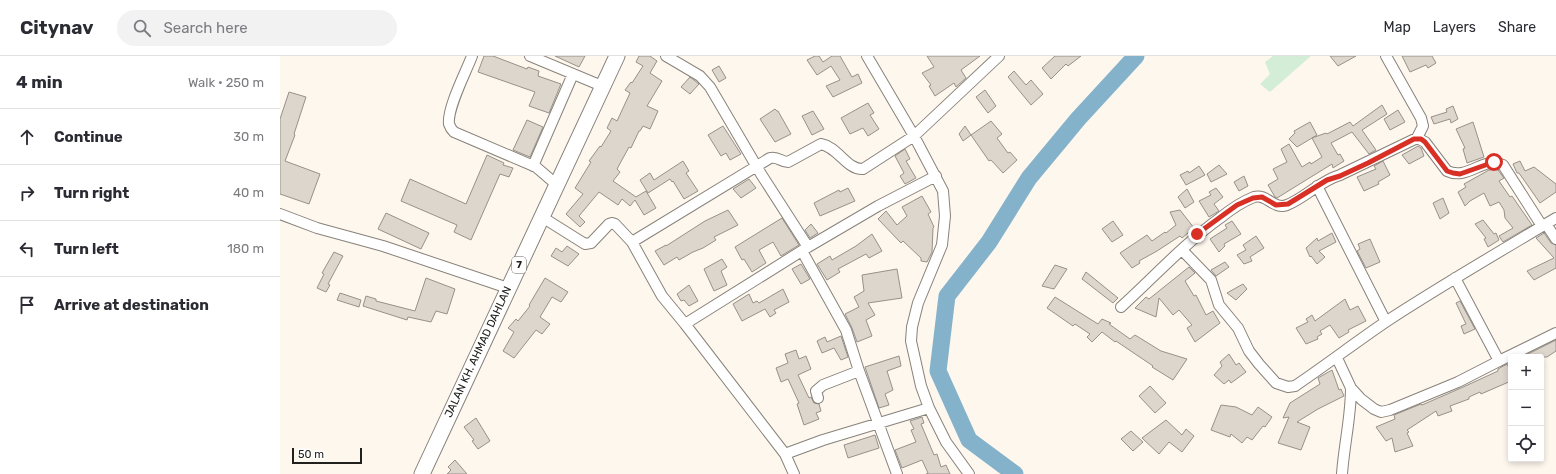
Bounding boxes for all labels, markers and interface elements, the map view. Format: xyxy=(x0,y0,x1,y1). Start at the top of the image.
search box xyxy=(117,10,397,46)
text: Citynav xyxy=(20,16,93,39)
icon: search xyxy=(131,17,153,39)
text: Search here xyxy=(163,19,248,37)
text: Map xyxy=(1384,19,1411,36)
text: Layers xyxy=(1433,19,1476,36)
text: Share xyxy=(1498,19,1536,36)
text: 4 min xyxy=(16,72,63,92)
text: Walk · 250 m xyxy=(188,75,264,90)
icon: ahead xyxy=(16,126,38,148)
text: Continue xyxy=(54,128,123,146)
text: 30 m xyxy=(233,129,264,144)
route start xyxy=(1485,153,1503,171)
icon: right xyxy=(16,182,38,204)
text: Turn right xyxy=(54,184,129,202)
text: 40 m xyxy=(233,185,264,200)
route end xyxy=(1188,225,1206,243)
icon: left xyxy=(16,238,38,260)
text: Turn left xyxy=(54,240,119,258)
text: 180 m xyxy=(227,241,264,256)
road number: 7 xyxy=(512,257,526,273)
street label: JALAN KH. AHMAD DAHLAN xyxy=(442,284,514,420)
icon: arrive xyxy=(16,294,38,316)
text: Arrive at destination xyxy=(54,296,209,314)
map controls xyxy=(1508,354,1544,462)
button: + xyxy=(1508,354,1544,390)
button: − xyxy=(1508,390,1544,426)
button: locate xyxy=(1508,426,1544,462)
scale bar xyxy=(292,446,362,465)
text: 50 m xyxy=(298,448,324,461)

